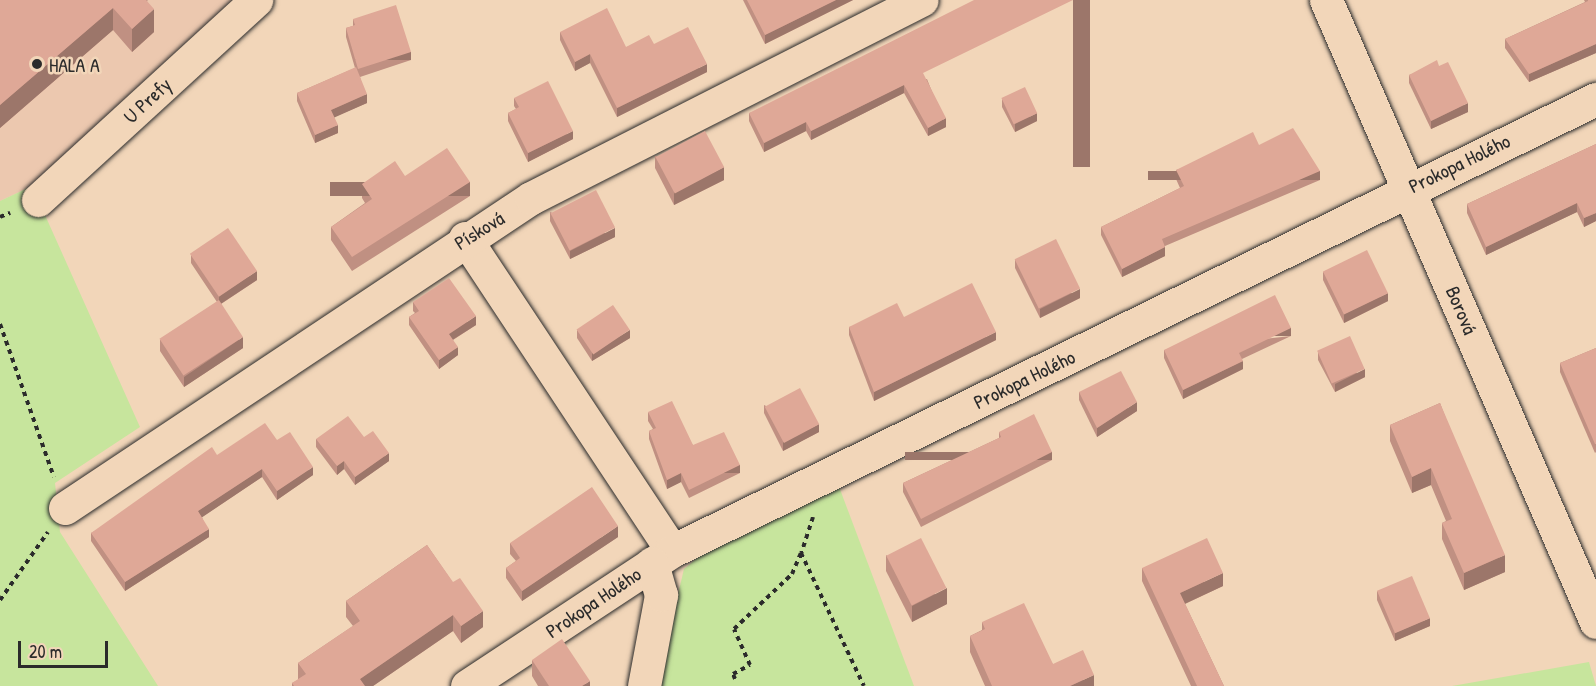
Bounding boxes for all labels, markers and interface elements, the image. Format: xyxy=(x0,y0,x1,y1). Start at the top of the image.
place label: HALA A xyxy=(49,52,100,76)
marker: HALA A xyxy=(30,57,44,71)
street label: U Prefy xyxy=(118,72,176,128)
street label: Prokopa Holého xyxy=(1404,128,1514,198)
street label: Písková xyxy=(450,206,508,254)
street label: Borová xyxy=(1441,282,1483,338)
street label: Prokopa Holého xyxy=(969,344,1079,414)
street label: Prokopa Holého xyxy=(541,561,645,643)
scale bar xyxy=(21,629,111,667)
text: 20 m xyxy=(29,639,62,664)

